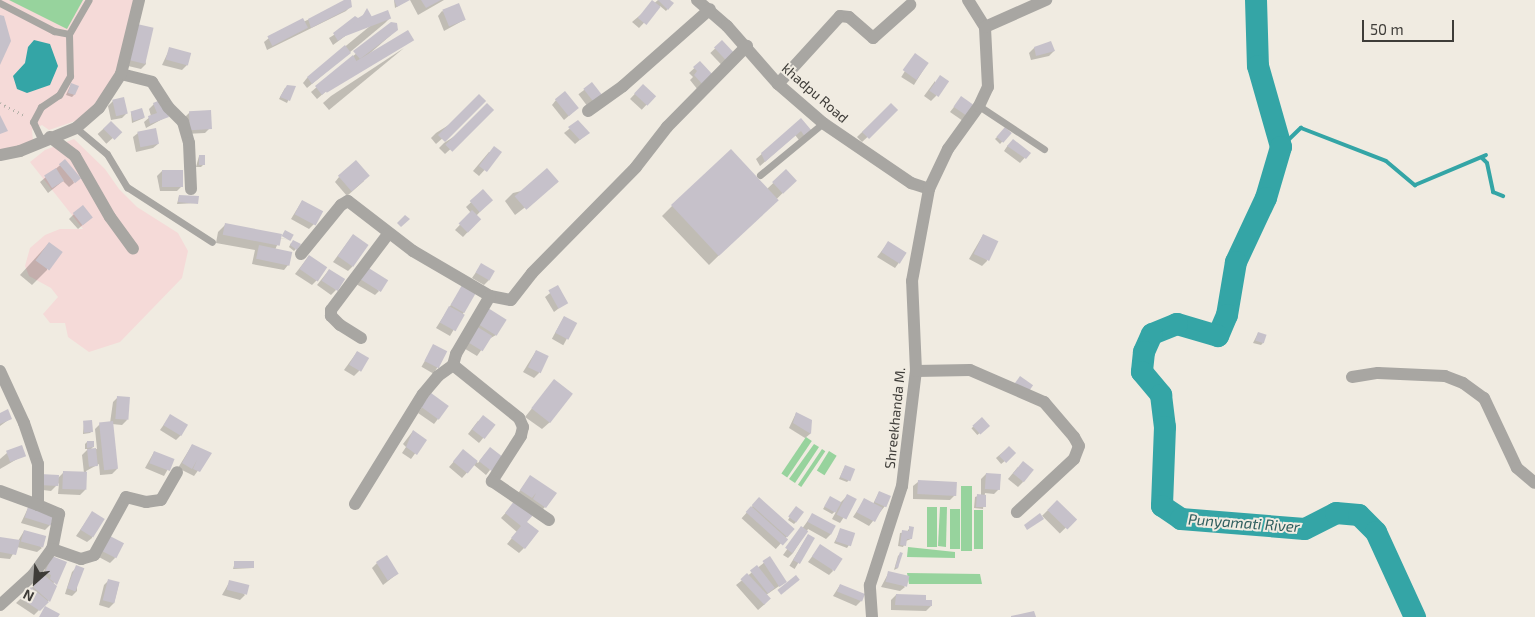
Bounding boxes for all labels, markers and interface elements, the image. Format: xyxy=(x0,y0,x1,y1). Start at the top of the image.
scale bar xyxy=(1365,10,1458,42)
text: 50 m xyxy=(1370,20,1404,38)
street label: khadpu Road xyxy=(778,60,852,126)
street label: Shreekhanda M. xyxy=(881,366,909,470)
water label: Punyamati River xyxy=(1188,510,1300,536)
north arrow xyxy=(10,557,60,607)
text: N xyxy=(20,586,36,606)

